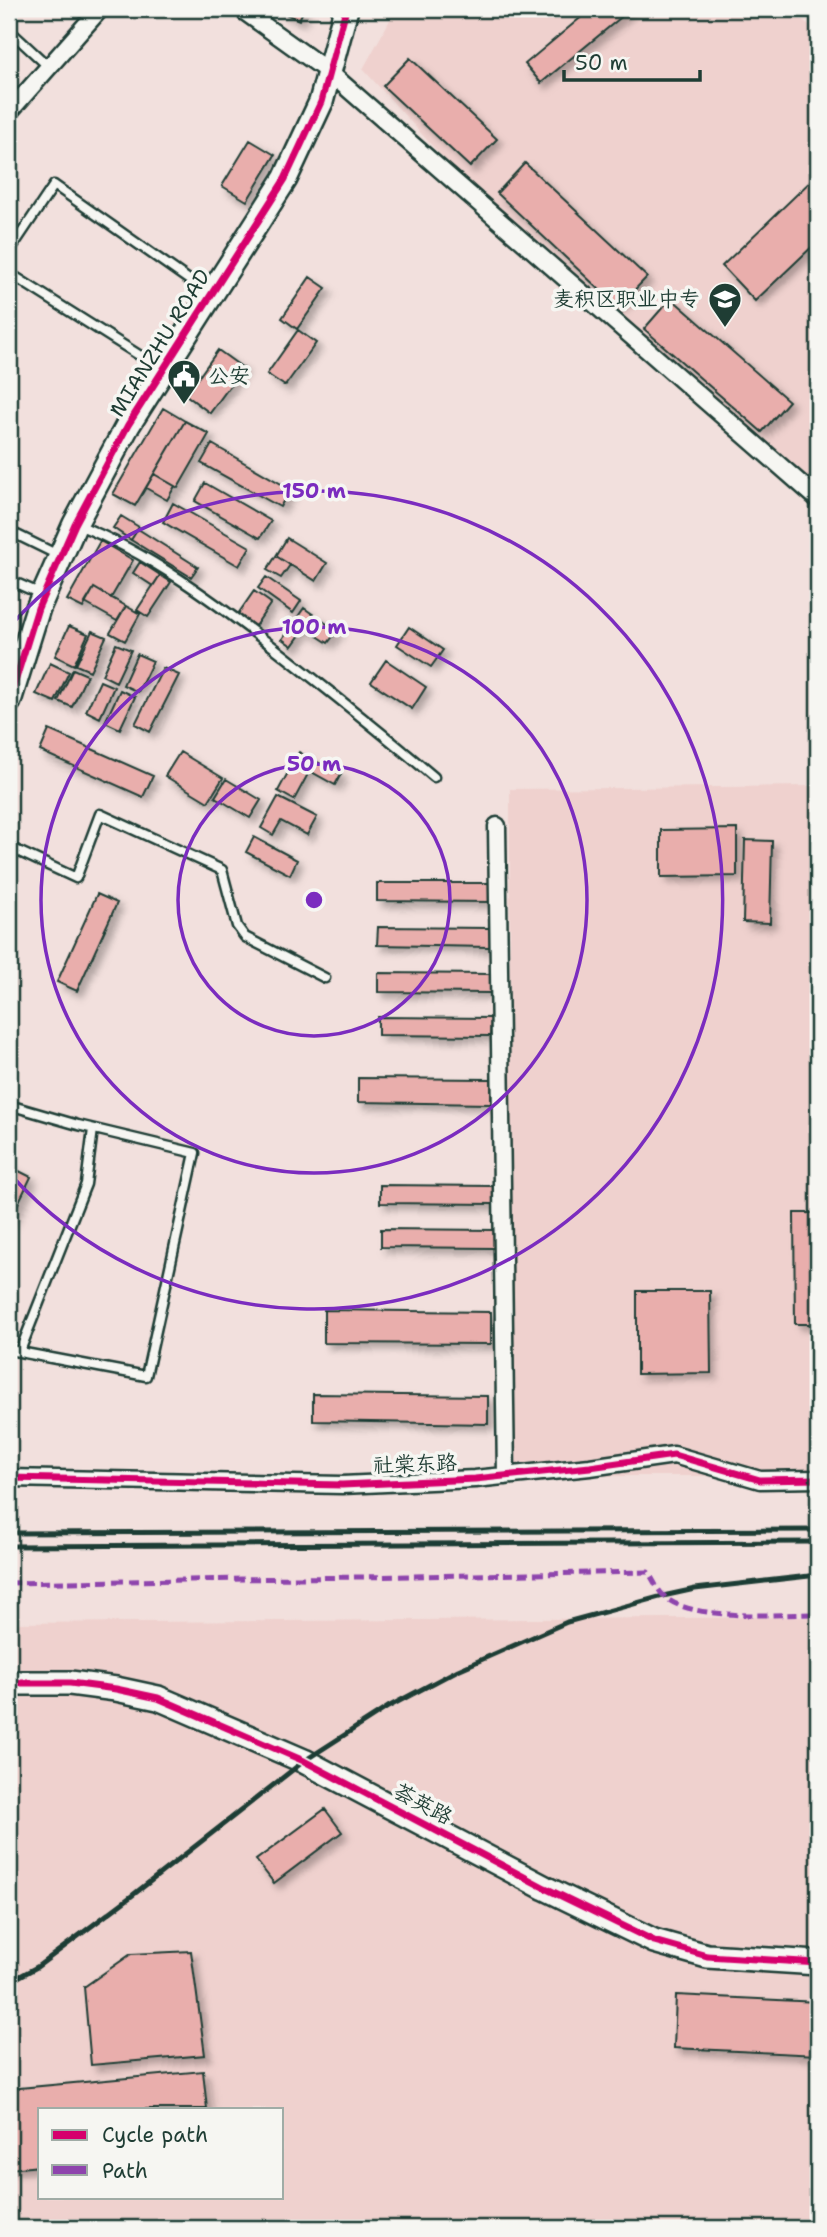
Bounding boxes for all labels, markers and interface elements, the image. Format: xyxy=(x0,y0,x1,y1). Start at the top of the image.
scale bar xyxy=(564,38,701,82)
text: 50 m xyxy=(575,49,628,77)
street label: MIANZHU ROAD xyxy=(103,264,217,422)
school or university icon: 麦积区职业中专 xyxy=(706,280,744,329)
place label: 麦积区职业中专 xyxy=(553,285,700,313)
public building icon: 公安 xyxy=(165,357,203,406)
place label: 公安 xyxy=(208,362,250,390)
text: 150 m xyxy=(282,477,346,505)
text: 100 m xyxy=(282,613,346,641)
text: 50 m xyxy=(287,750,341,778)
centre of rings xyxy=(302,888,326,912)
street label: 社棠东路 xyxy=(373,1449,457,1479)
street label: 荟英路 xyxy=(389,1777,457,1831)
legend xyxy=(38,2108,284,2198)
text: Cycle path xyxy=(102,2121,208,2149)
text: Path xyxy=(102,2157,148,2185)

